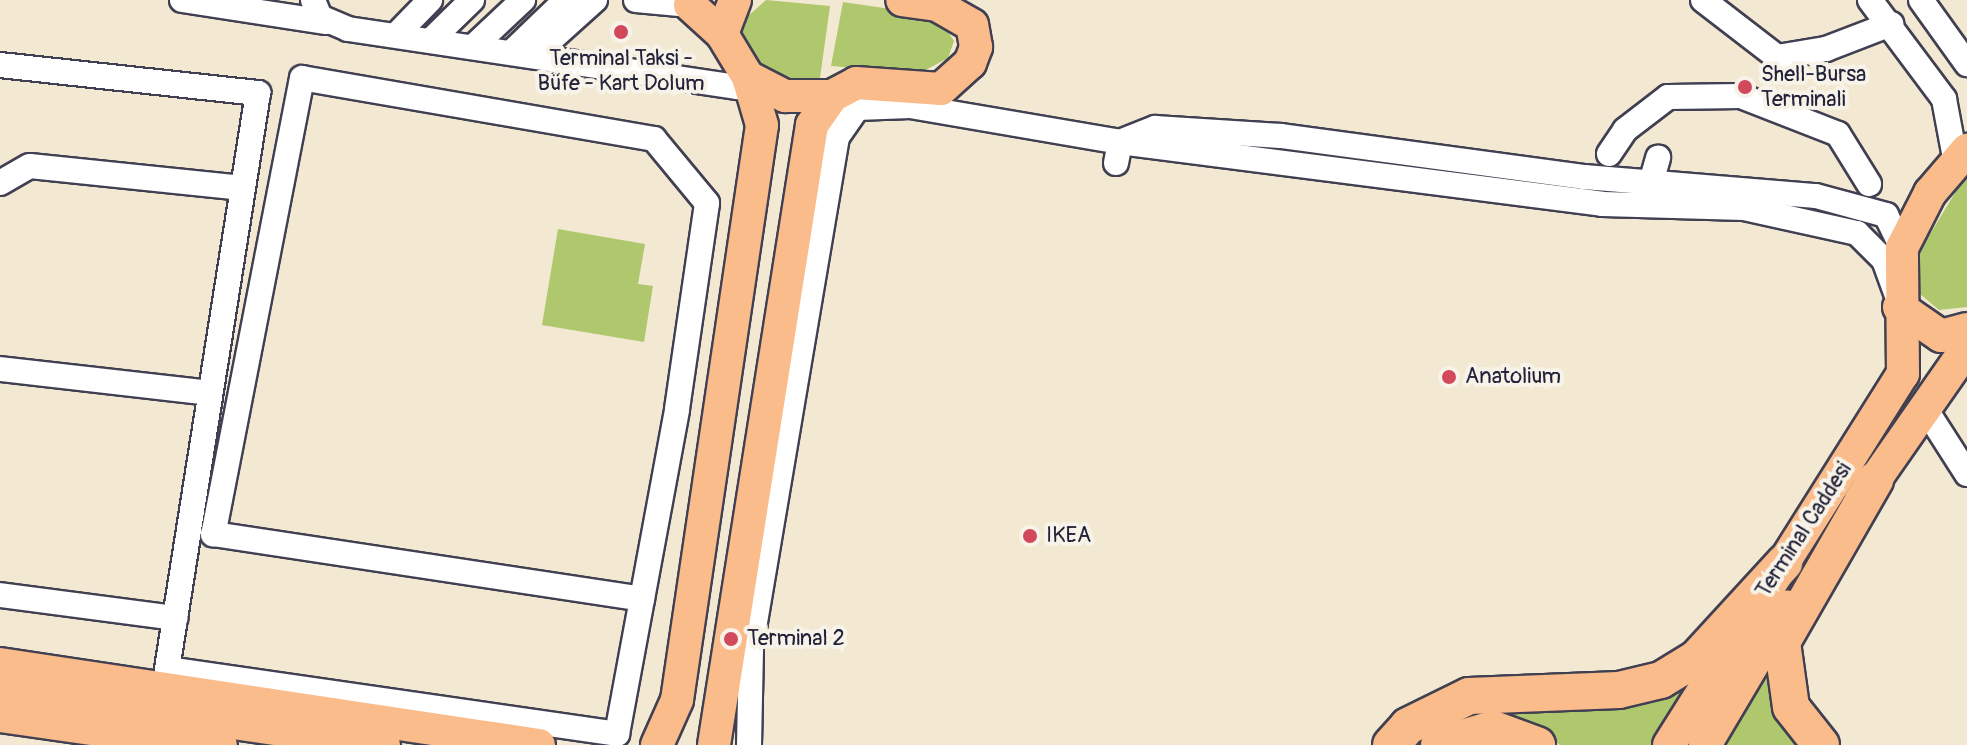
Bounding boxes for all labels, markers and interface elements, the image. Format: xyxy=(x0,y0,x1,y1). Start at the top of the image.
marker: Terminal Taksi - Büfe - Kart Dolum xyxy=(612,23,630,41)
place label: Terminal Taksi - Büfe - Kart Dolum xyxy=(537,45,705,96)
place label: Shell-Bursa Terminali xyxy=(1761,61,1866,112)
marker: Shell-Bursa Terminali xyxy=(1736,78,1754,96)
place label: Anatolium xyxy=(1465,364,1561,390)
marker: Anatolium xyxy=(1440,368,1458,386)
street label: Terminal Caddesi xyxy=(1751,458,1857,602)
place label: IKEA xyxy=(1046,523,1091,549)
marker: IKEA xyxy=(1021,527,1039,545)
place label: Terminal 2 xyxy=(747,626,845,652)
marker: Terminal 2 xyxy=(722,630,740,648)

